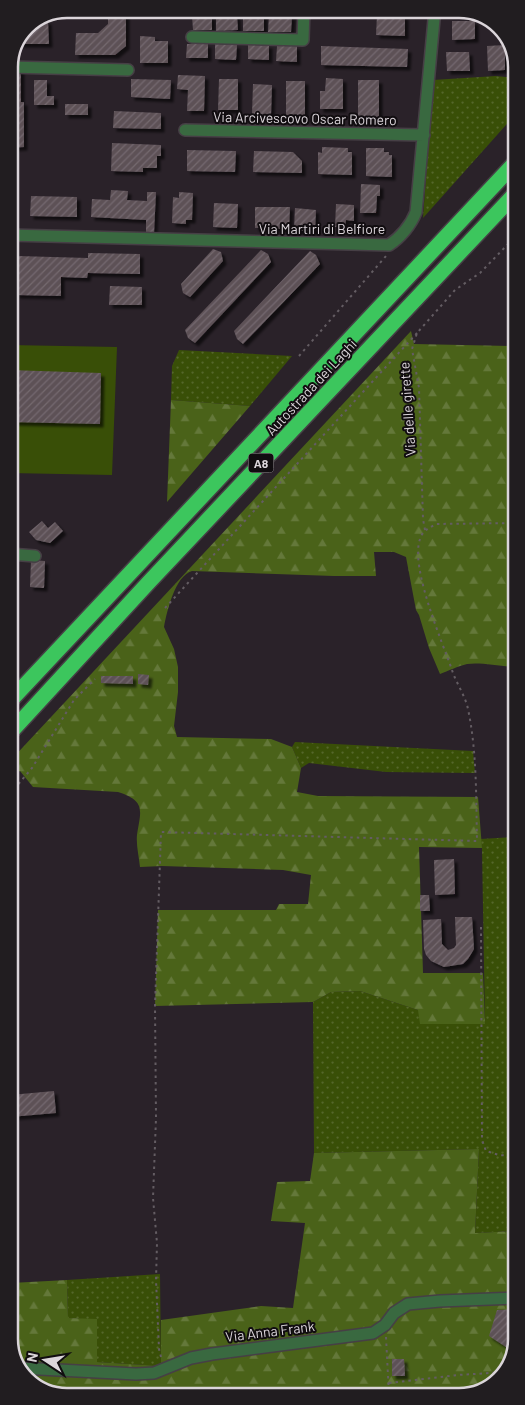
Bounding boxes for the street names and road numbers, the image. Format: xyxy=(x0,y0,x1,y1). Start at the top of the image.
street label: Via Arcivescovo Oscar Romero xyxy=(213,108,397,128)
street label: Via Martiri di Belfiore xyxy=(259,220,385,237)
street label: Autostrada dei Laghi xyxy=(262,335,360,439)
street label: Via delle girette xyxy=(395,361,419,457)
road number: A8 xyxy=(248,453,274,472)
street label: Via Anna Frank xyxy=(224,1317,316,1345)

